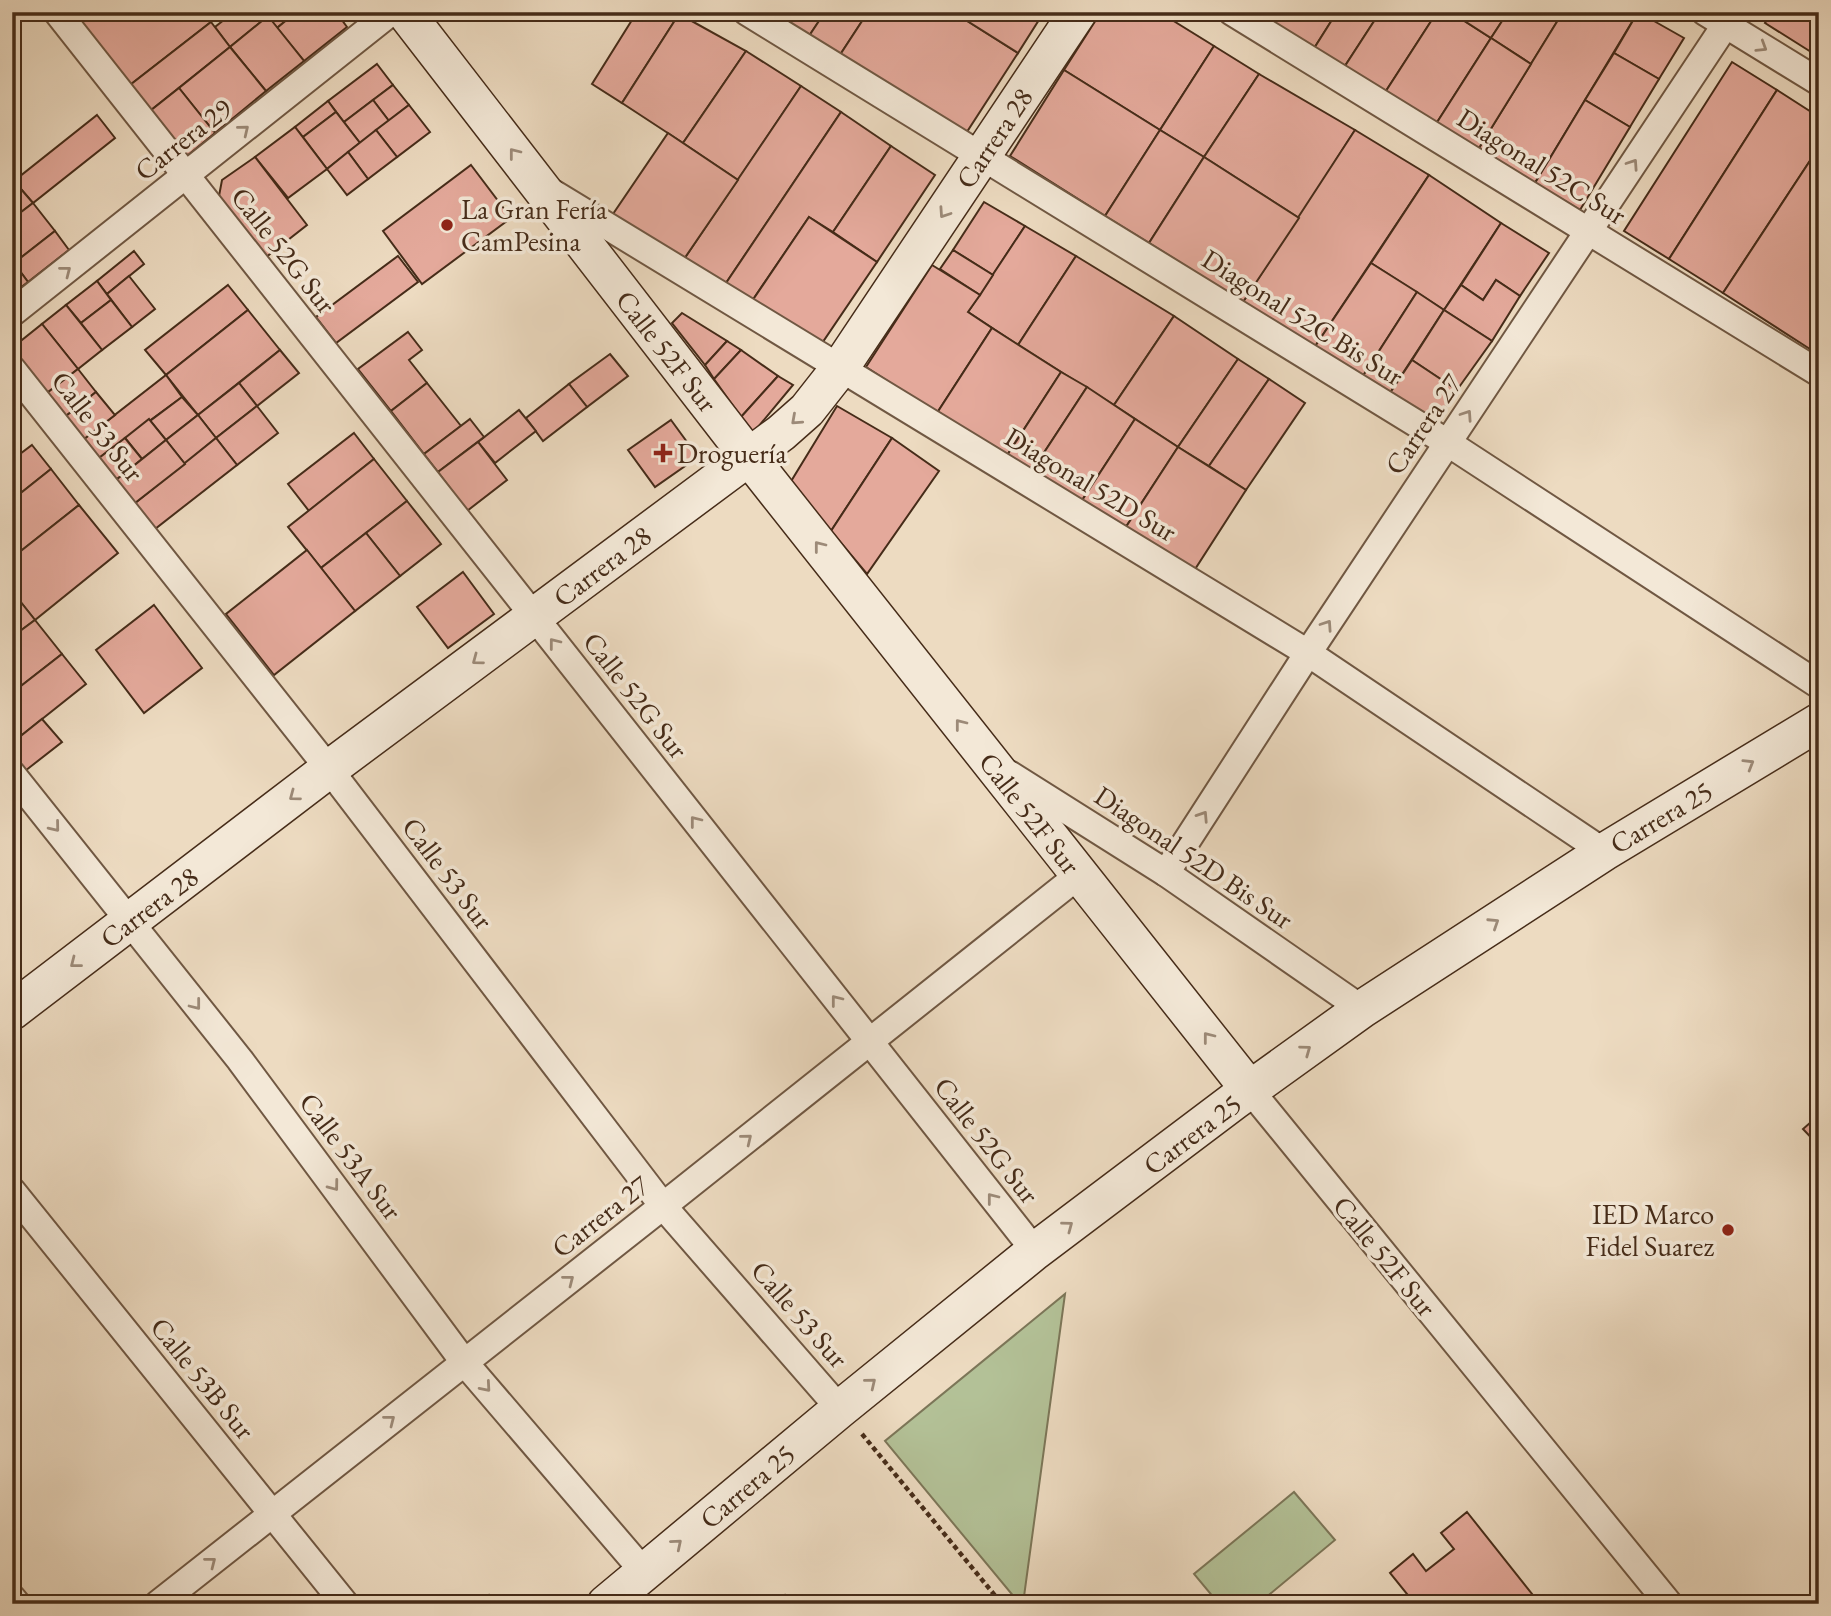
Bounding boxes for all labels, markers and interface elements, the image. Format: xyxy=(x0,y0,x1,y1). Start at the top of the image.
one-way arrow xyxy=(1755,39,1768,52)
street label: Carrera 28 xyxy=(947,81,1041,195)
street label: Carrera 29 xyxy=(127,90,239,188)
street label: Diagonal 52C Sur xyxy=(1451,100,1634,233)
one-way arrow xyxy=(236,126,249,138)
one-way arrow xyxy=(510,148,523,161)
one-way arrow xyxy=(1625,159,1638,172)
street label: Calle 52G Sur xyxy=(223,179,345,321)
place label: La Gran Fería CamPesina xyxy=(461,191,608,259)
one-way arrow xyxy=(939,206,952,219)
marker: La Gran Fería CamPesina xyxy=(439,217,455,233)
street label: Diagonal 52C Bis Sur xyxy=(1196,241,1411,394)
one-way arrow xyxy=(58,267,71,280)
street label: Calle 52F Sur xyxy=(608,283,726,420)
street label: Calle 53 Sur xyxy=(44,363,153,489)
street label: Carrera 27 xyxy=(1376,366,1470,481)
one-way arrow xyxy=(1458,410,1471,423)
one-way arrow xyxy=(791,412,804,424)
street label: Diagonal 52D Sur xyxy=(999,419,1184,550)
place label: Droguería xyxy=(677,435,787,471)
marker: Droguería xyxy=(655,445,671,461)
street label: Carrera 28 xyxy=(546,517,658,615)
one-way arrow xyxy=(814,541,827,553)
one-way arrow xyxy=(1319,620,1331,633)
street label: Calle 52G Sur xyxy=(575,624,697,766)
one-way arrow xyxy=(550,638,563,650)
one-way arrow xyxy=(472,651,485,664)
one-way arrow xyxy=(955,720,968,732)
street label: Calle 52F Sur xyxy=(971,745,1089,882)
one-way arrow xyxy=(1742,759,1755,772)
street label: Carrera 25 xyxy=(1603,772,1719,862)
street label: Diagonal 52D Bis Sur xyxy=(1088,777,1301,937)
one-way arrow xyxy=(290,787,302,800)
street label: Calle 53 Sur xyxy=(394,810,502,937)
one-way arrow xyxy=(1195,810,1208,823)
one-way arrow xyxy=(691,817,704,829)
one-way arrow xyxy=(47,818,59,831)
street label: Carrera 28 xyxy=(93,858,205,956)
one-way arrow xyxy=(1486,919,1499,932)
one-way arrow xyxy=(70,955,82,968)
one-way arrow xyxy=(832,995,845,1007)
one-way arrow xyxy=(188,997,201,1010)
one-way arrow xyxy=(1203,1032,1216,1044)
one-way arrow xyxy=(1298,1046,1310,1058)
street label: Calle 52G Sur xyxy=(926,1069,1048,1211)
street label: Calle 53A Sur xyxy=(291,1085,411,1227)
street label: Carrera 25 xyxy=(1136,1085,1248,1183)
one-way arrow xyxy=(739,1135,752,1147)
street label: Carrera 27 xyxy=(544,1166,656,1265)
one-way arrow xyxy=(325,1179,338,1191)
street label: Calle 52F Sur xyxy=(1325,1188,1445,1324)
one-way arrow xyxy=(988,1193,1001,1205)
place label: IED Marco Fidel Suarez xyxy=(1586,1196,1714,1264)
one-way arrow xyxy=(1060,1222,1073,1234)
marker: IED Marco Fidel Suarez xyxy=(1720,1222,1736,1238)
street label: Calle 53 Sur xyxy=(744,1253,857,1376)
one-way arrow xyxy=(560,1276,573,1288)
street label: Calle 53B Sur xyxy=(143,1310,264,1447)
one-way arrow xyxy=(478,1379,490,1392)
one-way arrow xyxy=(864,1379,876,1392)
one-way arrow xyxy=(382,1416,394,1429)
street label: Carrera 25 xyxy=(692,1436,802,1536)
one-way arrow xyxy=(669,1540,682,1552)
one-way arrow xyxy=(204,1557,216,1570)

